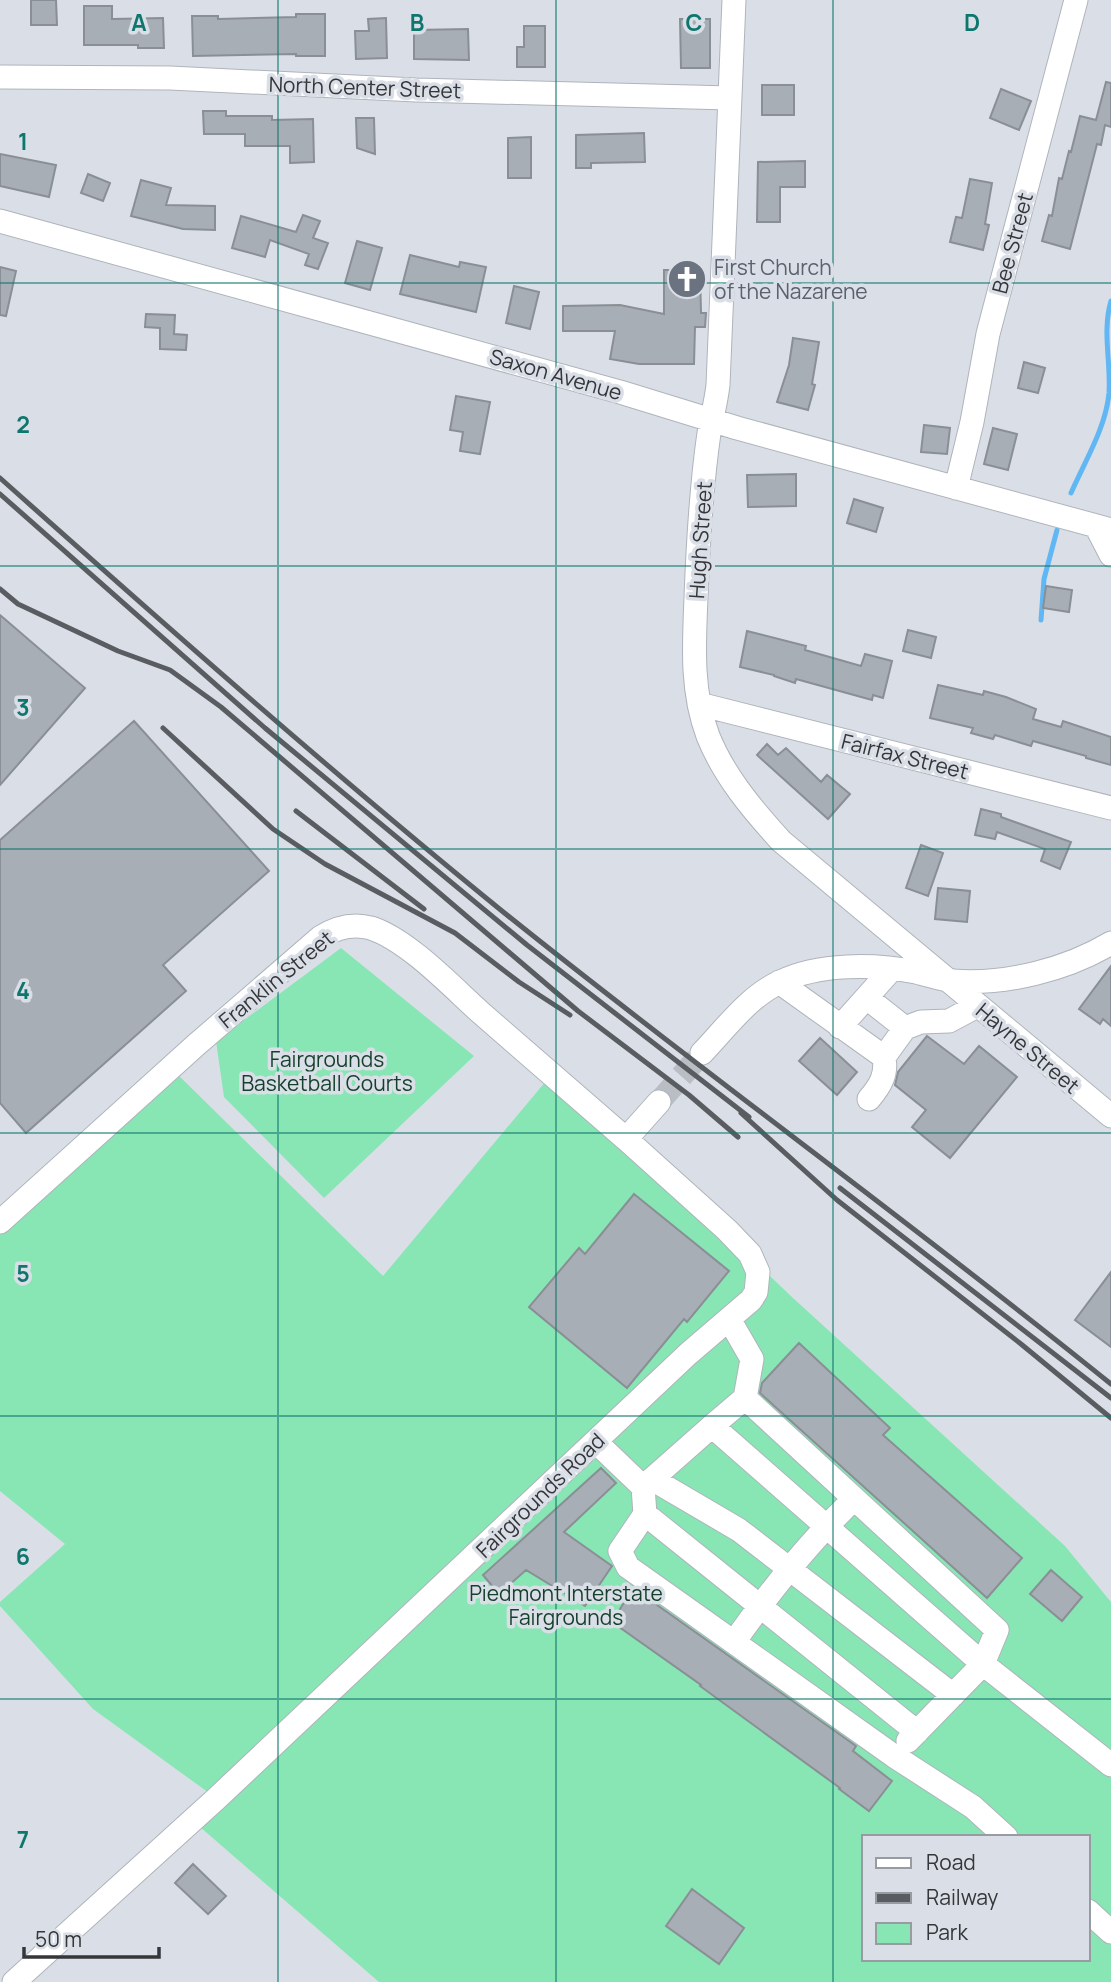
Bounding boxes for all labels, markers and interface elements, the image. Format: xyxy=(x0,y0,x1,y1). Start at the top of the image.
text: A xyxy=(131,6,147,38)
text: B xyxy=(410,6,424,38)
text: C xyxy=(686,6,703,38)
text: D xyxy=(964,6,980,38)
street label: North Center Street xyxy=(268,70,462,104)
text: 1 xyxy=(18,125,28,157)
street label: Bee Street xyxy=(985,189,1039,297)
place label: First Church of the Nazarene xyxy=(714,253,868,305)
church icon: First Church of the Nazarene xyxy=(666,258,708,300)
street label: Saxon Avenue xyxy=(487,342,625,406)
text: 2 xyxy=(16,408,30,440)
street label: Hugh Street xyxy=(682,480,718,600)
text: 3 xyxy=(16,691,30,723)
street label: Fairfax Street xyxy=(839,727,971,785)
street label: Franklin Street xyxy=(213,924,339,1034)
text: 4 xyxy=(16,974,30,1006)
street label: Hayne Street xyxy=(970,996,1086,1100)
park label: Fairgrounds Basketball Courts xyxy=(241,1045,413,1097)
text: 5 xyxy=(16,1257,30,1289)
street label: Fairgrounds Road xyxy=(470,1426,610,1564)
text: 6 xyxy=(16,1540,30,1572)
park label: Piedmont Interstate Fairgrounds xyxy=(469,1579,663,1631)
text: 7 xyxy=(17,1823,29,1855)
legend xyxy=(862,1835,1090,1961)
text: Road xyxy=(926,1848,976,1876)
text: Railway xyxy=(926,1883,998,1911)
scale bar xyxy=(24,1916,159,1960)
text: Park xyxy=(926,1918,968,1946)
text: 50 m xyxy=(35,1925,82,1953)

